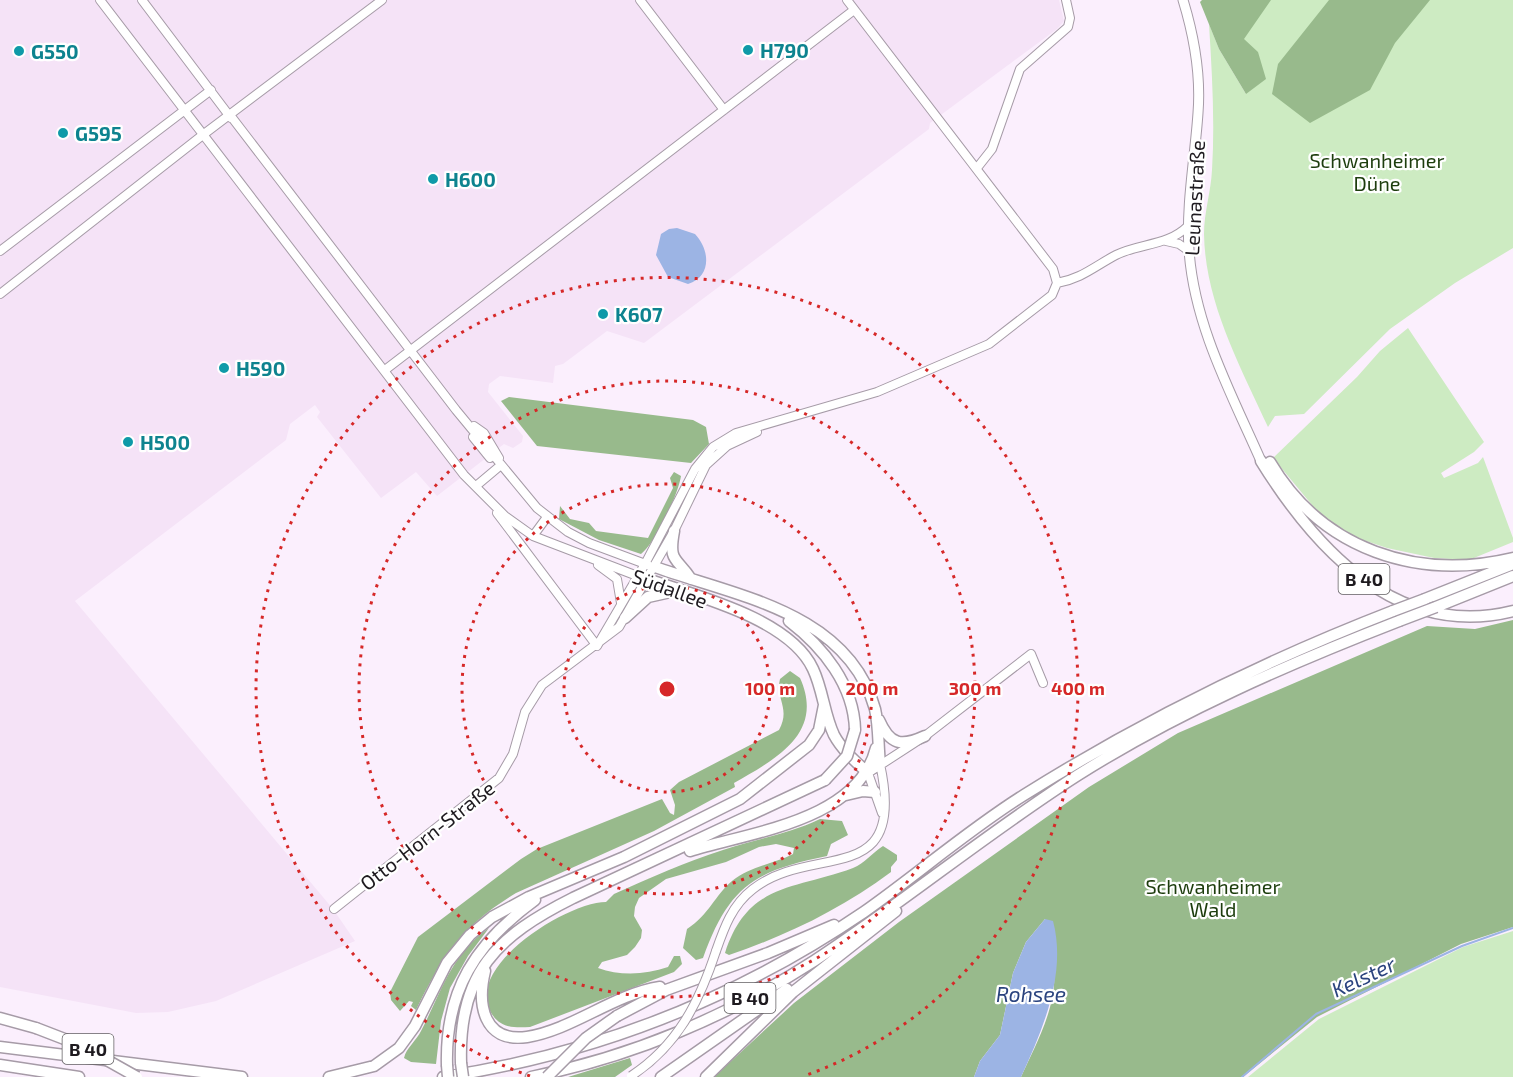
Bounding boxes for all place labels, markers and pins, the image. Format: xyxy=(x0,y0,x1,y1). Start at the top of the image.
place label: H790 xyxy=(760,38,809,62)
place label: G550 xyxy=(31,39,79,63)
marker: H790 xyxy=(741,43,755,57)
marker: G550 xyxy=(12,44,26,58)
place label: G595 xyxy=(75,121,122,145)
marker: G595 xyxy=(56,126,70,140)
place label: H600 xyxy=(445,167,496,191)
marker: H600 xyxy=(426,172,440,186)
place label: K607 xyxy=(615,302,663,326)
marker: K607 xyxy=(596,307,610,321)
place label: H590 xyxy=(236,356,285,380)
marker: H590 xyxy=(217,361,231,375)
place label: H500 xyxy=(140,430,190,454)
marker: H500 xyxy=(121,435,135,449)
centre of rings xyxy=(657,679,677,699)

